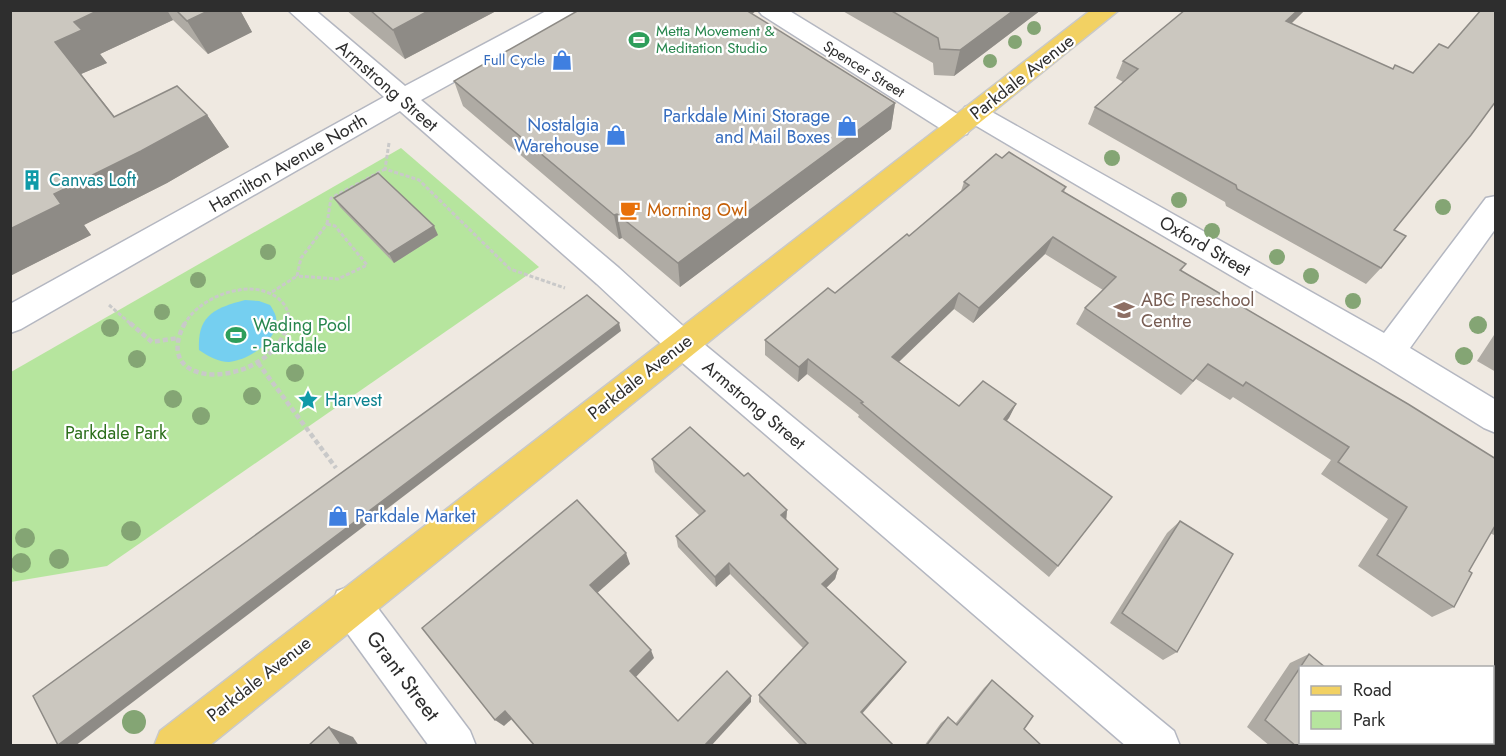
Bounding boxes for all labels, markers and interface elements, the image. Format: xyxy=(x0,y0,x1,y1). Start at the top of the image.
place label: Metta Movement & Meditation Studio xyxy=(656,20,775,59)
sports icon: Metta Movement & Meditation Studio xyxy=(627,28,651,52)
street label: Parkdale Avenue xyxy=(964,28,1080,126)
street label: Armstrong Street xyxy=(330,34,444,138)
street label: Spencer Street xyxy=(819,35,909,103)
shop icon: Full Cycle xyxy=(550,48,574,72)
place label: Full Cycle xyxy=(484,49,545,71)
place label: Parkdale Mini Storage and Mail Boxes xyxy=(663,103,830,150)
street label: Hamilton Avenue North xyxy=(204,107,372,219)
place label: Nostalgia Warehouse xyxy=(514,112,599,159)
shop icon: Parkdale Mini Storage and Mail Boxes xyxy=(835,114,859,138)
shop icon: Nostalgia Warehouse xyxy=(604,123,628,147)
place label: Canvas Loft xyxy=(49,167,137,193)
building icon: Canvas Loft xyxy=(20,168,44,192)
place label: Morning Owl xyxy=(647,197,748,223)
cafe icon: Morning Owl xyxy=(618,198,642,222)
street label: Oxford Street xyxy=(1155,209,1256,283)
place label: ABC Preschool Centre xyxy=(1141,287,1254,334)
school or university icon: ABC Preschool Centre xyxy=(1112,298,1136,322)
place label: Wading Pool - Parkdale xyxy=(253,312,351,359)
sports icon: Wading Pool - Parkdale xyxy=(224,323,248,347)
street label: Parkdale Avenue xyxy=(582,328,698,426)
street label: Armstrong Street xyxy=(697,354,812,456)
place label: Harvest xyxy=(325,387,382,413)
place icon: Harvest xyxy=(296,388,320,412)
park label: Parkdale Park xyxy=(65,420,167,446)
place label: Parkdale Market xyxy=(355,503,476,529)
shop icon: Parkdale Market xyxy=(326,504,350,528)
street label: Grant Street xyxy=(359,625,447,727)
street label: Parkdale Avenue xyxy=(201,630,317,728)
legend xyxy=(1299,666,1494,744)
text: Road xyxy=(1353,677,1392,703)
text: Park xyxy=(1353,707,1385,733)

